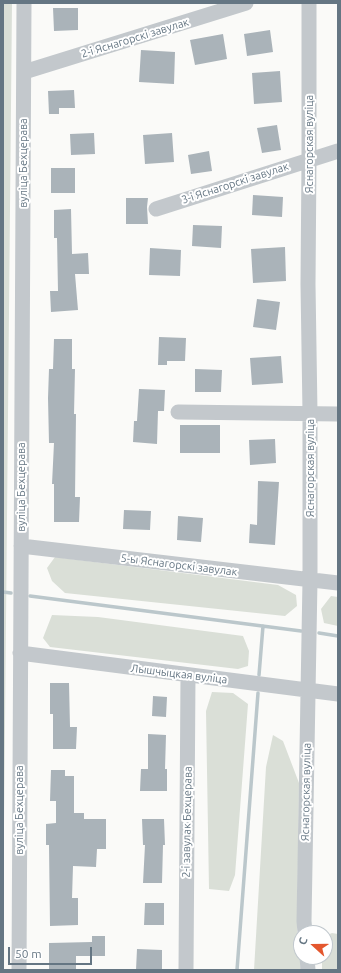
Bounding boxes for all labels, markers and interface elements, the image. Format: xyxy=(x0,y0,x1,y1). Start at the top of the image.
street label: 2-і Яснагорскі завулак xyxy=(80,15,190,61)
street label: Яснагорская вуліца xyxy=(302,95,316,193)
street label: вуліца Бехцерава xyxy=(16,118,30,208)
street label: 3-і Яснагорскі завулак xyxy=(180,159,290,207)
street label: Яснагорская вуліца xyxy=(303,419,317,517)
street label: вуліца Бехцерава xyxy=(14,442,28,532)
street label: 5-ы Яснагорскі завулак xyxy=(120,551,238,579)
street label: Лышчыцкая вуліца xyxy=(130,662,228,686)
street label: Яснагорская вуліца xyxy=(299,743,313,841)
street label: вуліца Бехцерава xyxy=(12,765,26,855)
street label: 2-і завулак Бехцерава xyxy=(179,766,195,878)
north arrow xyxy=(293,925,333,965)
text: С xyxy=(296,936,310,946)
scale bar xyxy=(10,939,94,965)
text: 50 m xyxy=(15,947,42,960)

